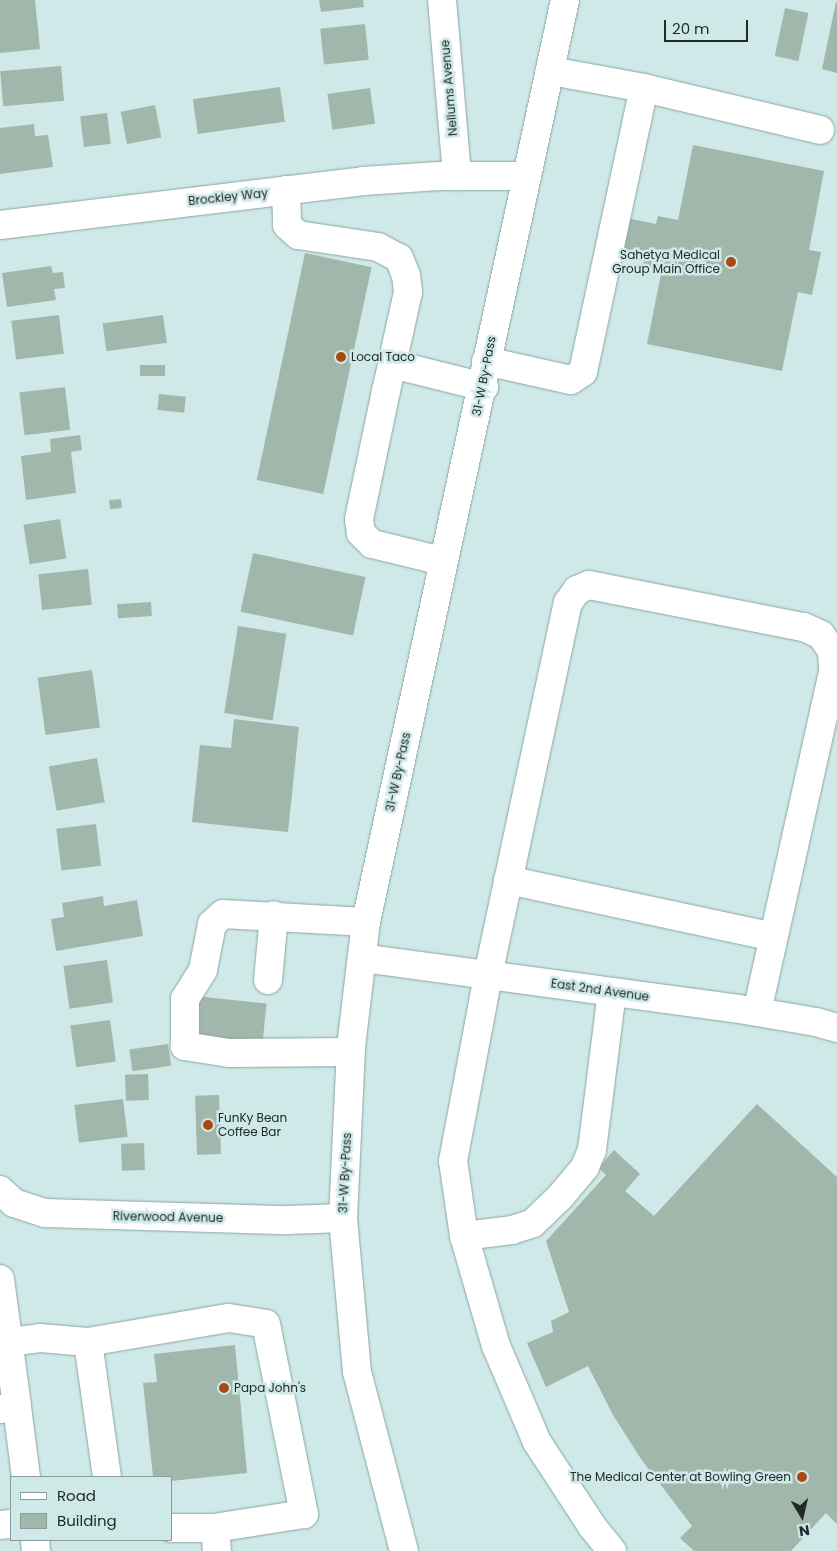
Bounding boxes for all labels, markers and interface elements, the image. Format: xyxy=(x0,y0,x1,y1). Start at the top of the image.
scale bar xyxy=(667,10,751,42)
text: 20 m xyxy=(672,18,710,39)
street label: Nellums Avenue xyxy=(438,39,460,137)
street label: Brockley Way xyxy=(188,186,268,208)
place label: Sahetya Medical Group Main Office xyxy=(612,248,720,276)
marker: Sahetya Medical Group Main Office xyxy=(724,255,738,269)
street label: 31-W By-Pass xyxy=(469,335,499,417)
place label: Local Taco xyxy=(351,350,415,364)
marker: Local Taco xyxy=(335,351,347,363)
street label: 31-W By-Pass xyxy=(383,731,413,813)
street label: East 2nd Avenue xyxy=(550,976,650,1004)
place label: FunKy Bean Coffee Bar xyxy=(218,1111,287,1139)
marker: FunKy Bean Coffee Bar xyxy=(202,1119,214,1131)
street label: 31-W By-Pass xyxy=(336,1132,354,1214)
street label: Riverwood Avenue xyxy=(113,1209,223,1225)
place label: Papa John's xyxy=(234,1381,306,1395)
marker: Papa John's xyxy=(218,1382,230,1394)
place label: The Medical Center at Bowling Green xyxy=(570,1470,791,1484)
marker: The Medical Center at Bowling Green xyxy=(795,1470,809,1484)
legend xyxy=(10,1476,172,1541)
text: Road xyxy=(57,1485,96,1506)
north arrow xyxy=(777,1491,827,1541)
text: Building xyxy=(57,1510,117,1531)
text: N xyxy=(798,1520,811,1542)

